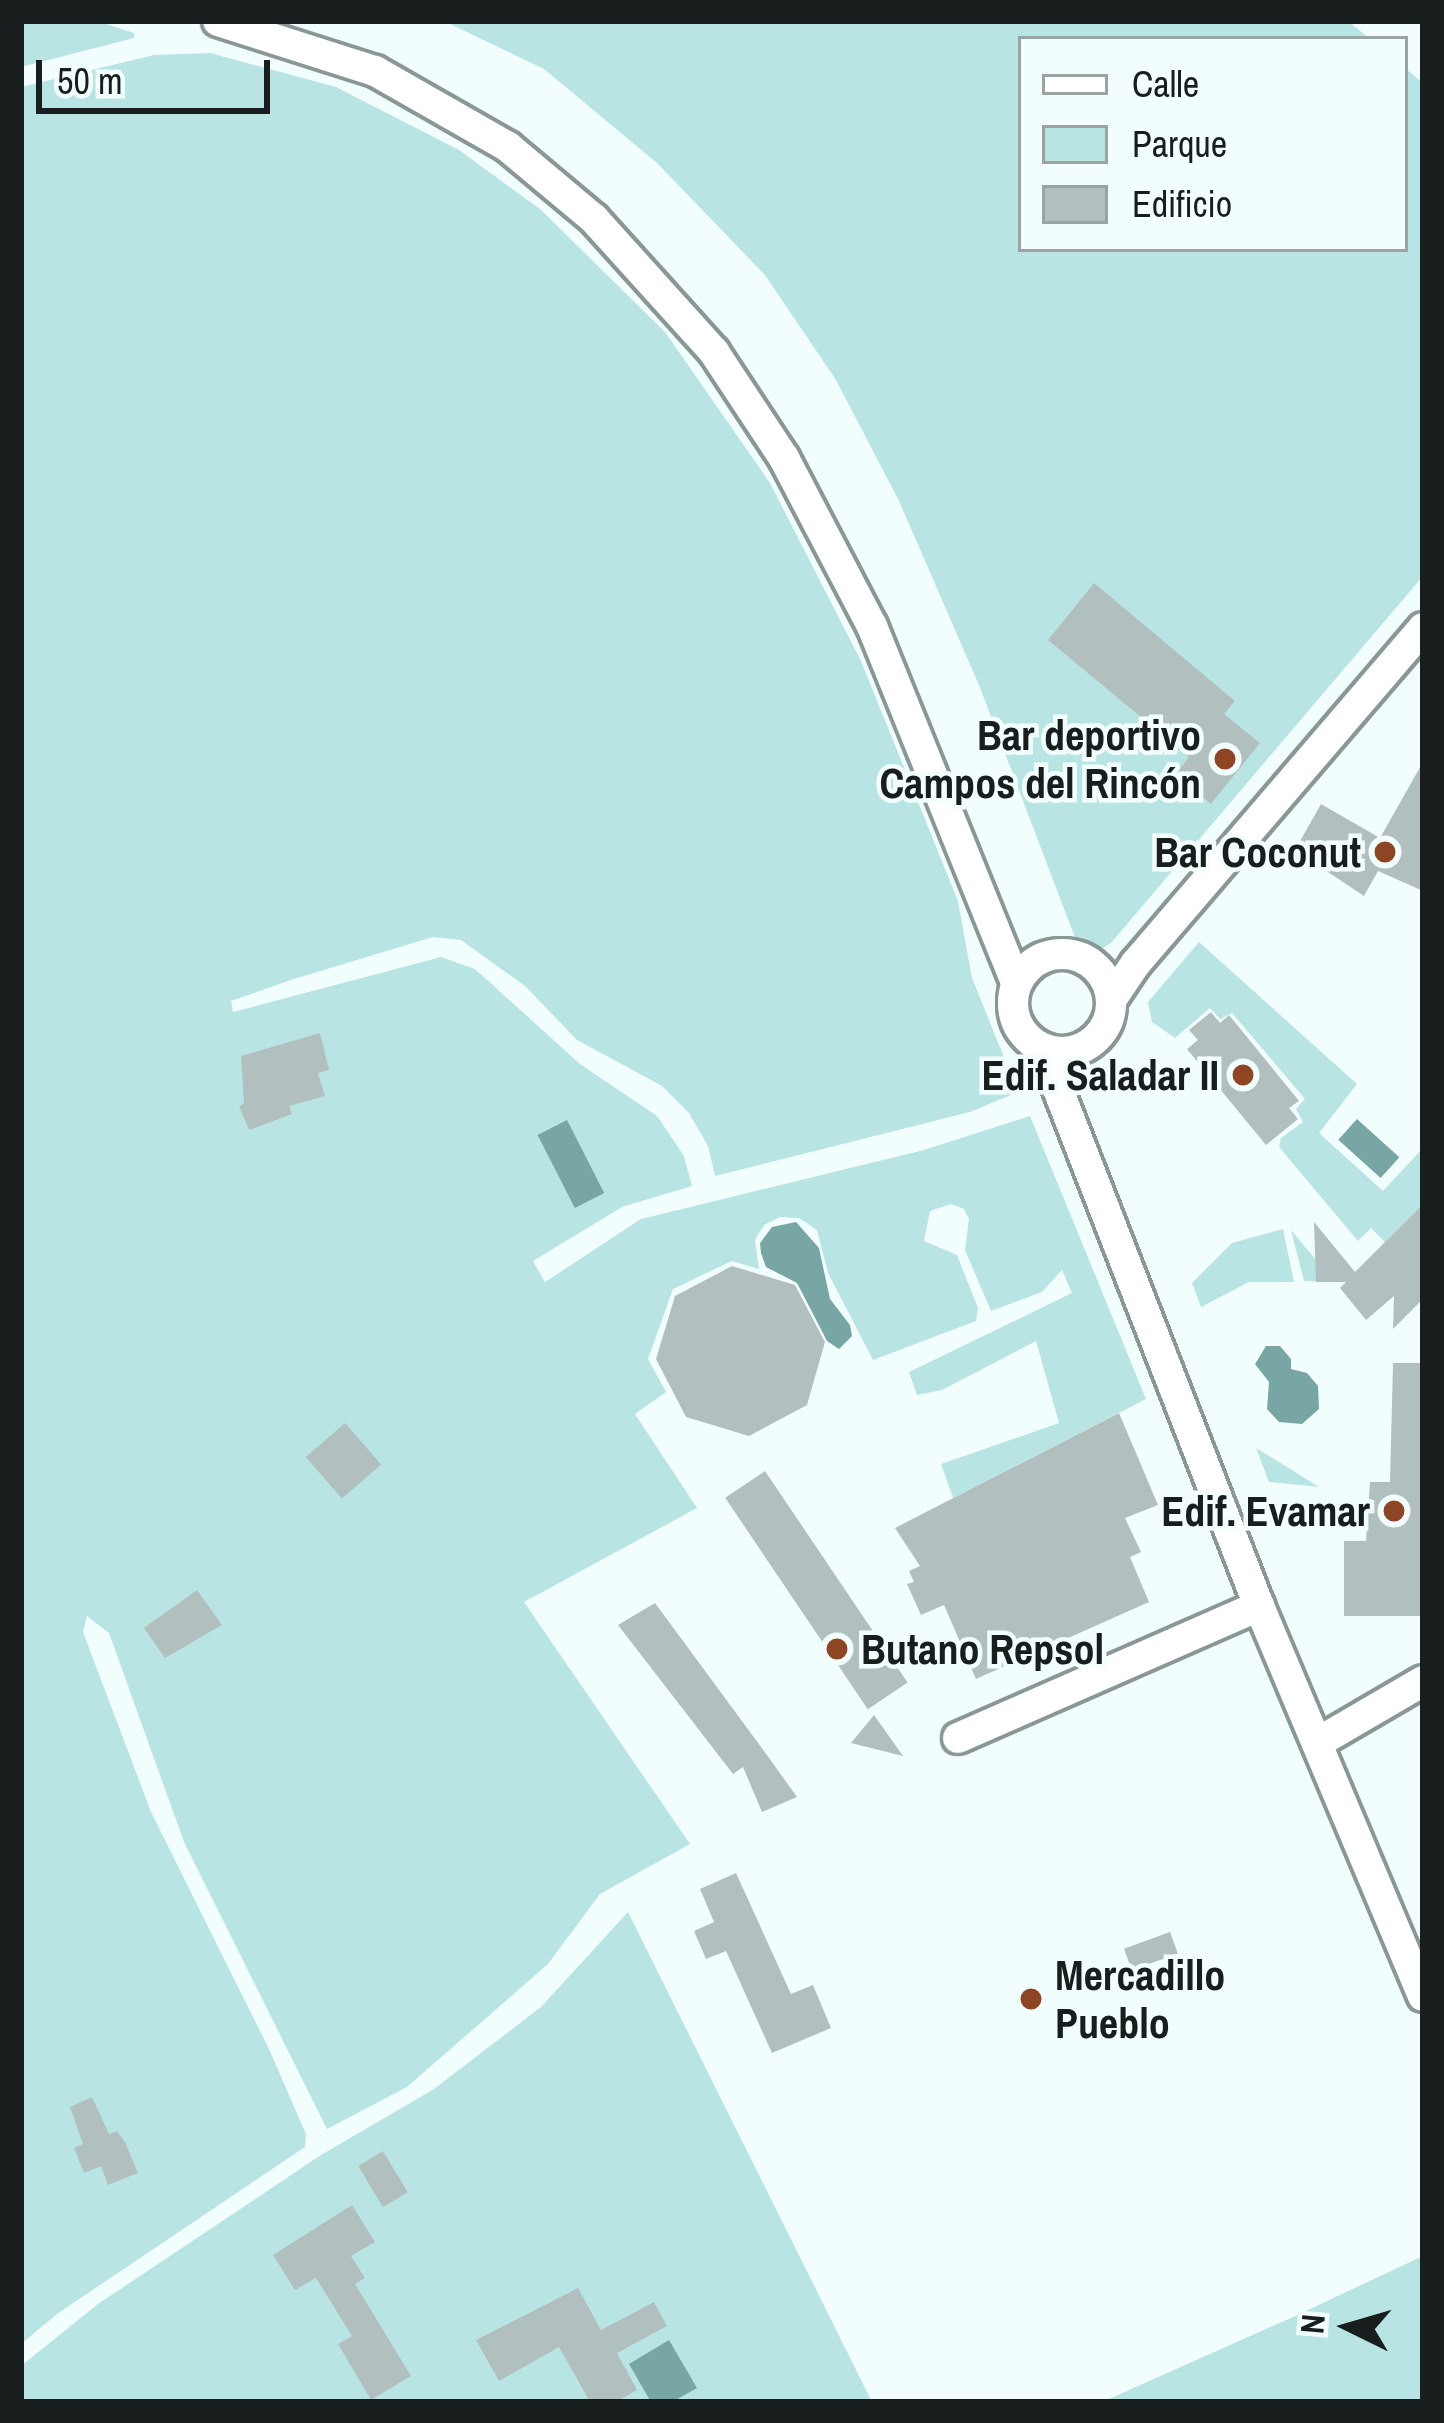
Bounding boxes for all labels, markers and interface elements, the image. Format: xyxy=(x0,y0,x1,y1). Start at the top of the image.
scale bar xyxy=(42,36,276,110)
legend xyxy=(1018,36,1408,252)
text: 50 m xyxy=(57,57,123,105)
text: Calle xyxy=(1132,60,1199,108)
text: Parque xyxy=(1132,120,1227,168)
text: Edificio xyxy=(1132,180,1232,228)
place label: Bar deportivo Campos del Rincón xyxy=(879,710,1201,808)
marker: Bar deportivo Campos del Rincón xyxy=(1212,746,1238,772)
place label: Bar Coconut xyxy=(1154,827,1361,877)
marker: Bar Coconut xyxy=(1372,839,1398,865)
place label: Edif. Saladar II xyxy=(982,1050,1219,1100)
marker: Edif. Saladar II xyxy=(1230,1062,1256,1088)
place label: Edif. Evamar xyxy=(1161,1486,1370,1536)
marker: Edif. Evamar xyxy=(1381,1498,1407,1524)
place label: Butano Repsol xyxy=(861,1624,1104,1674)
marker: Butano Repsol xyxy=(824,1636,850,1662)
place label: Mercadillo Pueblo xyxy=(1055,1950,1225,2048)
marker: Mercadillo Pueblo xyxy=(1018,1986,1044,2012)
north arrow xyxy=(1288,2267,1408,2387)
text: N xyxy=(1289,2312,1335,2336)

